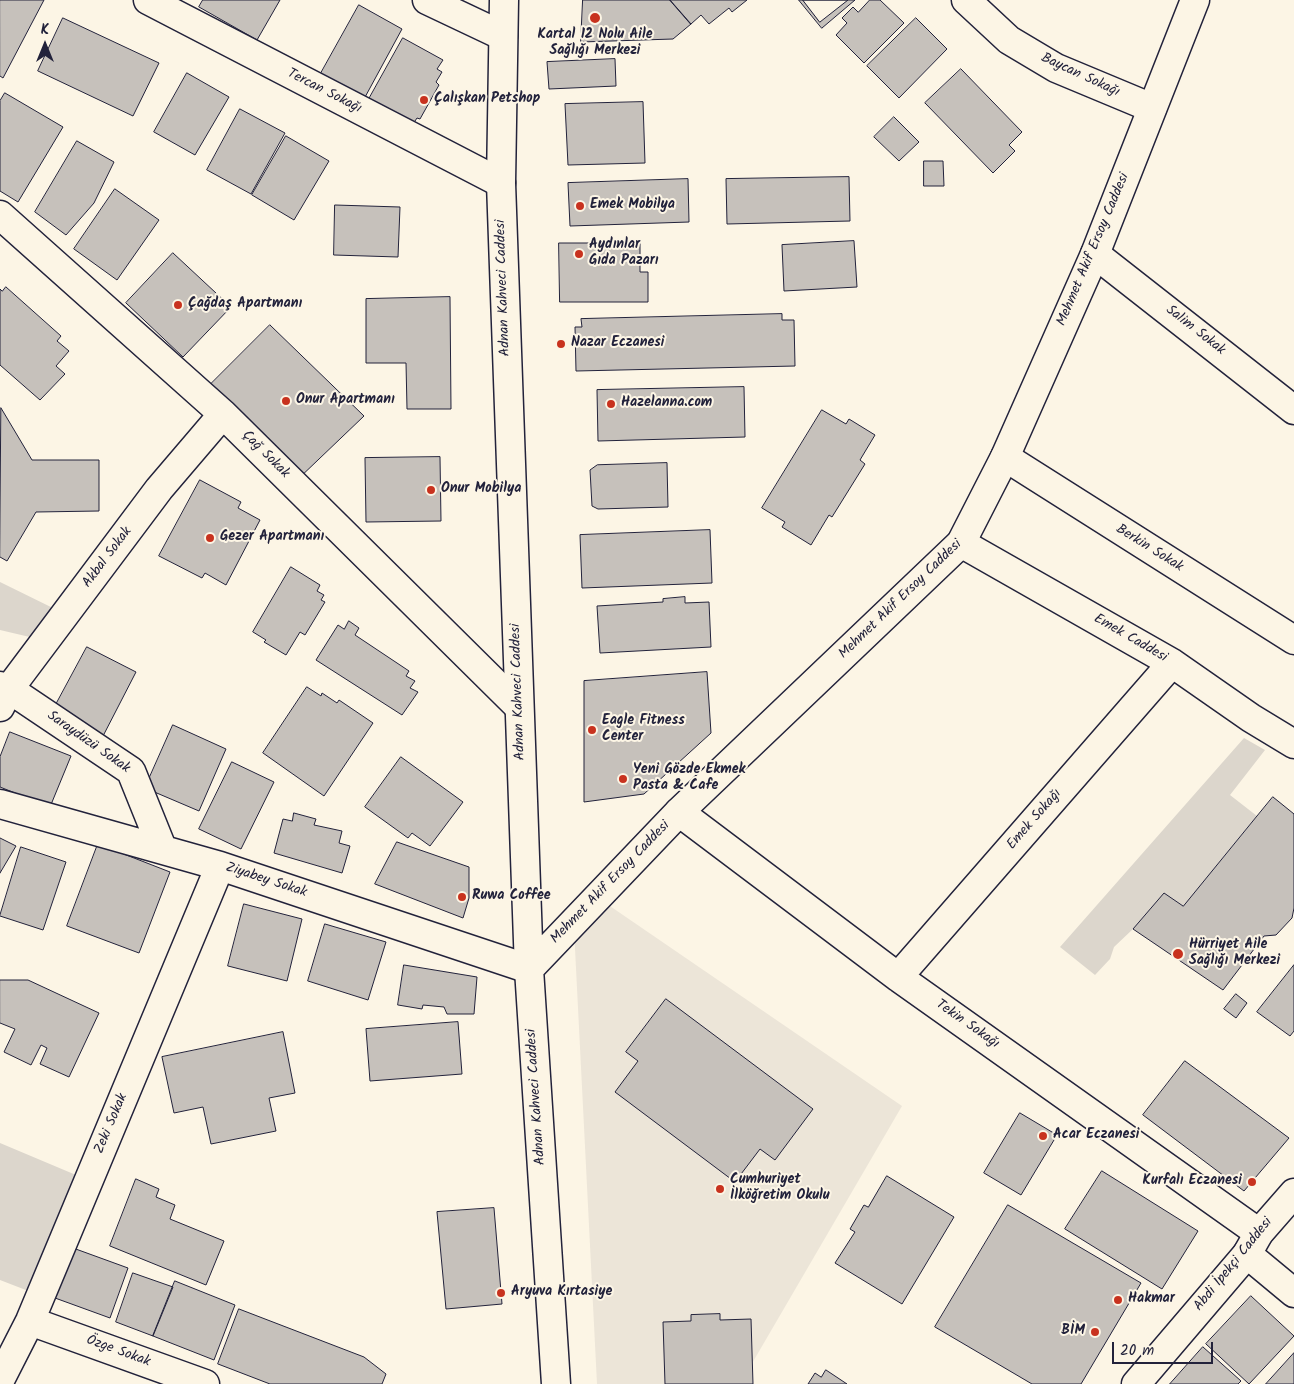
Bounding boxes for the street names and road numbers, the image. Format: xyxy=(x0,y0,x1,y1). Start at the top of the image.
street label: Baycan Sokağı xyxy=(1038,50,1122,102)
street label: Tercan Sokağı xyxy=(284,66,364,118)
street label: Mehmet Akif Ersoy Caddesi xyxy=(1054,171,1134,329)
street label: Adnan Kahveci Caddesi xyxy=(493,219,515,357)
street label: Salim Sokak xyxy=(1162,303,1228,359)
street label: Çağ Sokak xyxy=(238,428,292,482)
street label: Berkin Sokak xyxy=(1112,522,1186,576)
street label: Akbal Sokak xyxy=(80,524,136,592)
street label: Mehmet Akif Ersoy Caddesi xyxy=(836,537,966,663)
street label: Emek Caddesi xyxy=(1090,611,1170,667)
street label: Adnan Kahveci Caddesi xyxy=(508,623,530,761)
street label: Saraydüzü Sokak xyxy=(43,708,133,778)
street label: Emek Sokağı xyxy=(1004,786,1066,854)
street label: Mehmet Akif Ersoy Caddesi xyxy=(548,818,674,948)
street label: Ziyabey Sokak xyxy=(223,860,309,902)
street label: Tekin Sokağı xyxy=(932,997,1002,1053)
street label: Adnan Kahveci Caddesi xyxy=(524,1028,550,1166)
street label: Zeki Sokak xyxy=(92,1091,132,1157)
street label: Abdi İpekçi Caddesi xyxy=(1191,1215,1277,1315)
street label: Özge Sokak xyxy=(84,1333,152,1371)

